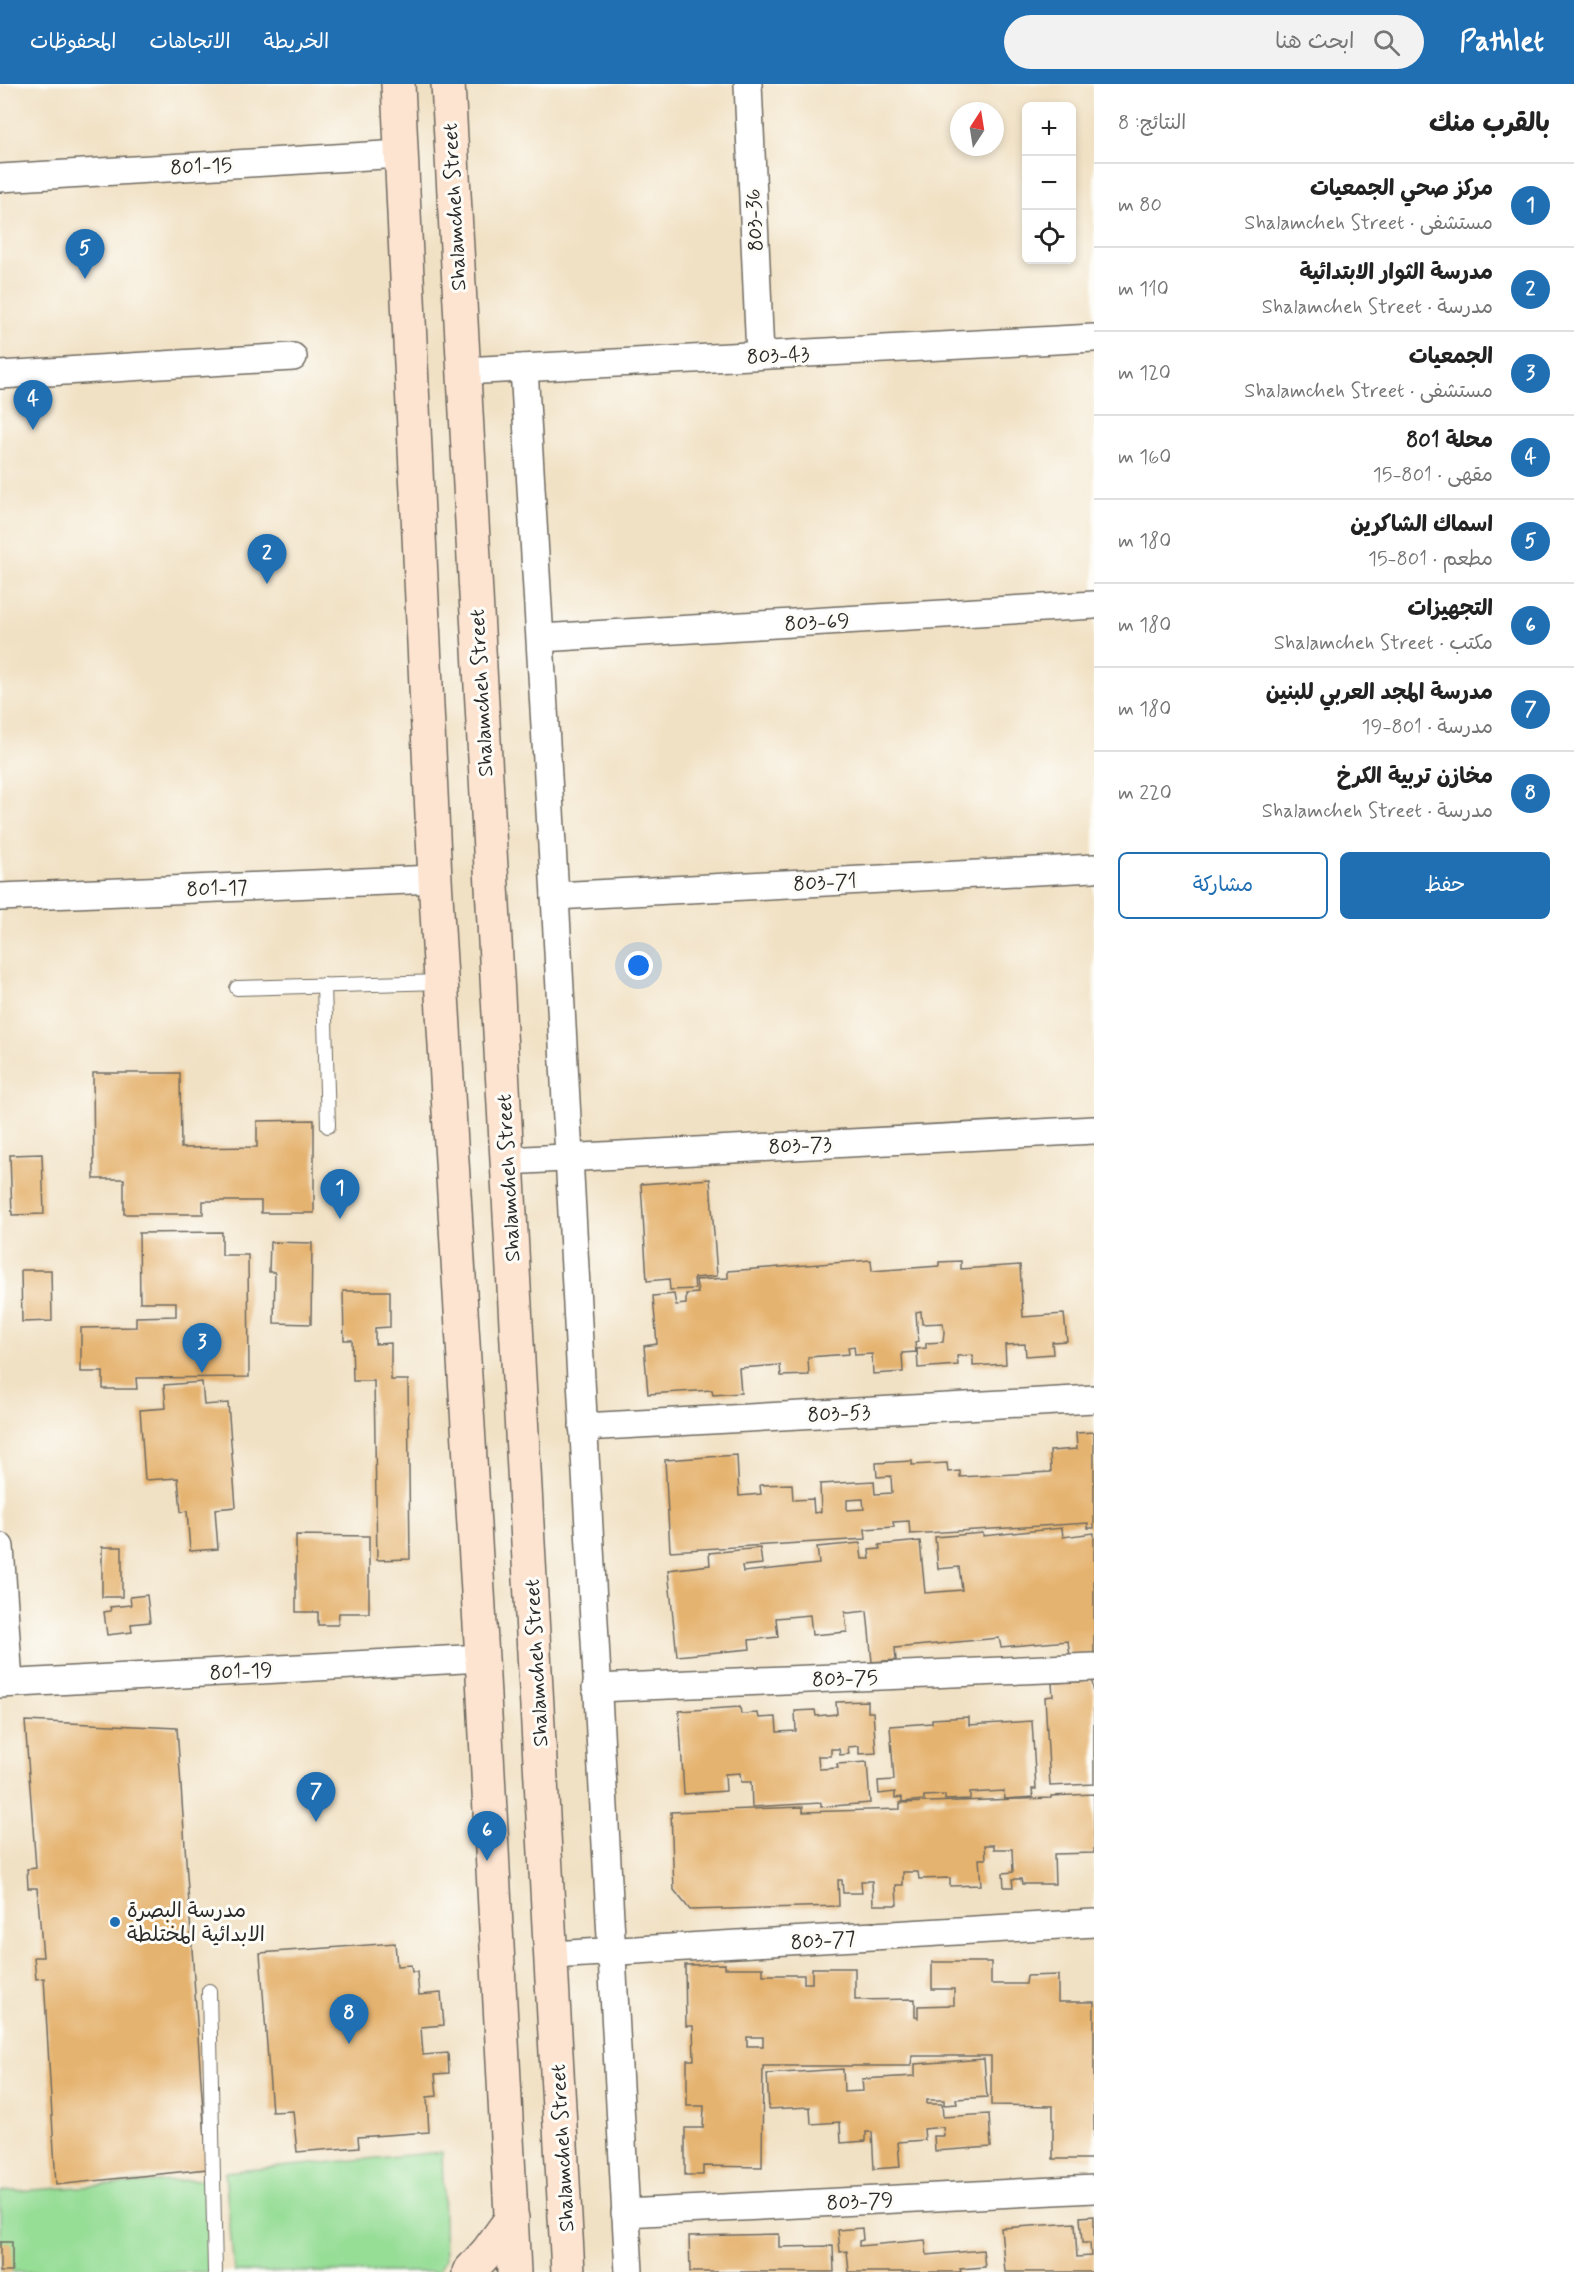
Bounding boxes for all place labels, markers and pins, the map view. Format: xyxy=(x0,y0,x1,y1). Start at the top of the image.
pin: 5 xyxy=(66,230,104,279)
pin: 4 xyxy=(14,380,52,430)
pin: 2 xyxy=(248,534,286,584)
pin: 1 xyxy=(320,1170,360,1219)
pin: 3 xyxy=(182,1324,222,1373)
pin: 7 xyxy=(296,1772,336,1822)
pin: 6 xyxy=(468,1812,506,1861)
place label: مدرسة البصرة الابدائية المختلطة xyxy=(127,1897,265,1949)
marker: مدرسة البصرة الابدائية المختلطة xyxy=(108,1915,122,1929)
pin: 8 xyxy=(330,1994,368,2044)

